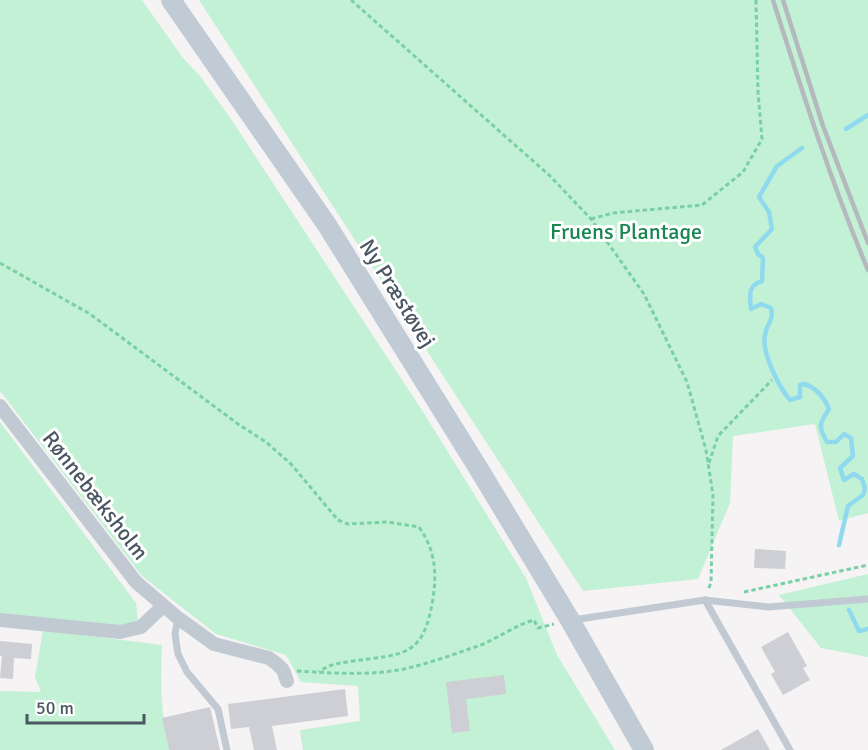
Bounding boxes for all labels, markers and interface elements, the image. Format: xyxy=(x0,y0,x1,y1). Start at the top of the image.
park label: Fruens Plantage xyxy=(550,218,702,245)
street label: Ny Præstøvej xyxy=(354,234,442,352)
street label: Rønnebæksholm xyxy=(37,425,154,565)
scale bar xyxy=(27,687,144,725)
text: 50 m xyxy=(36,697,74,719)

